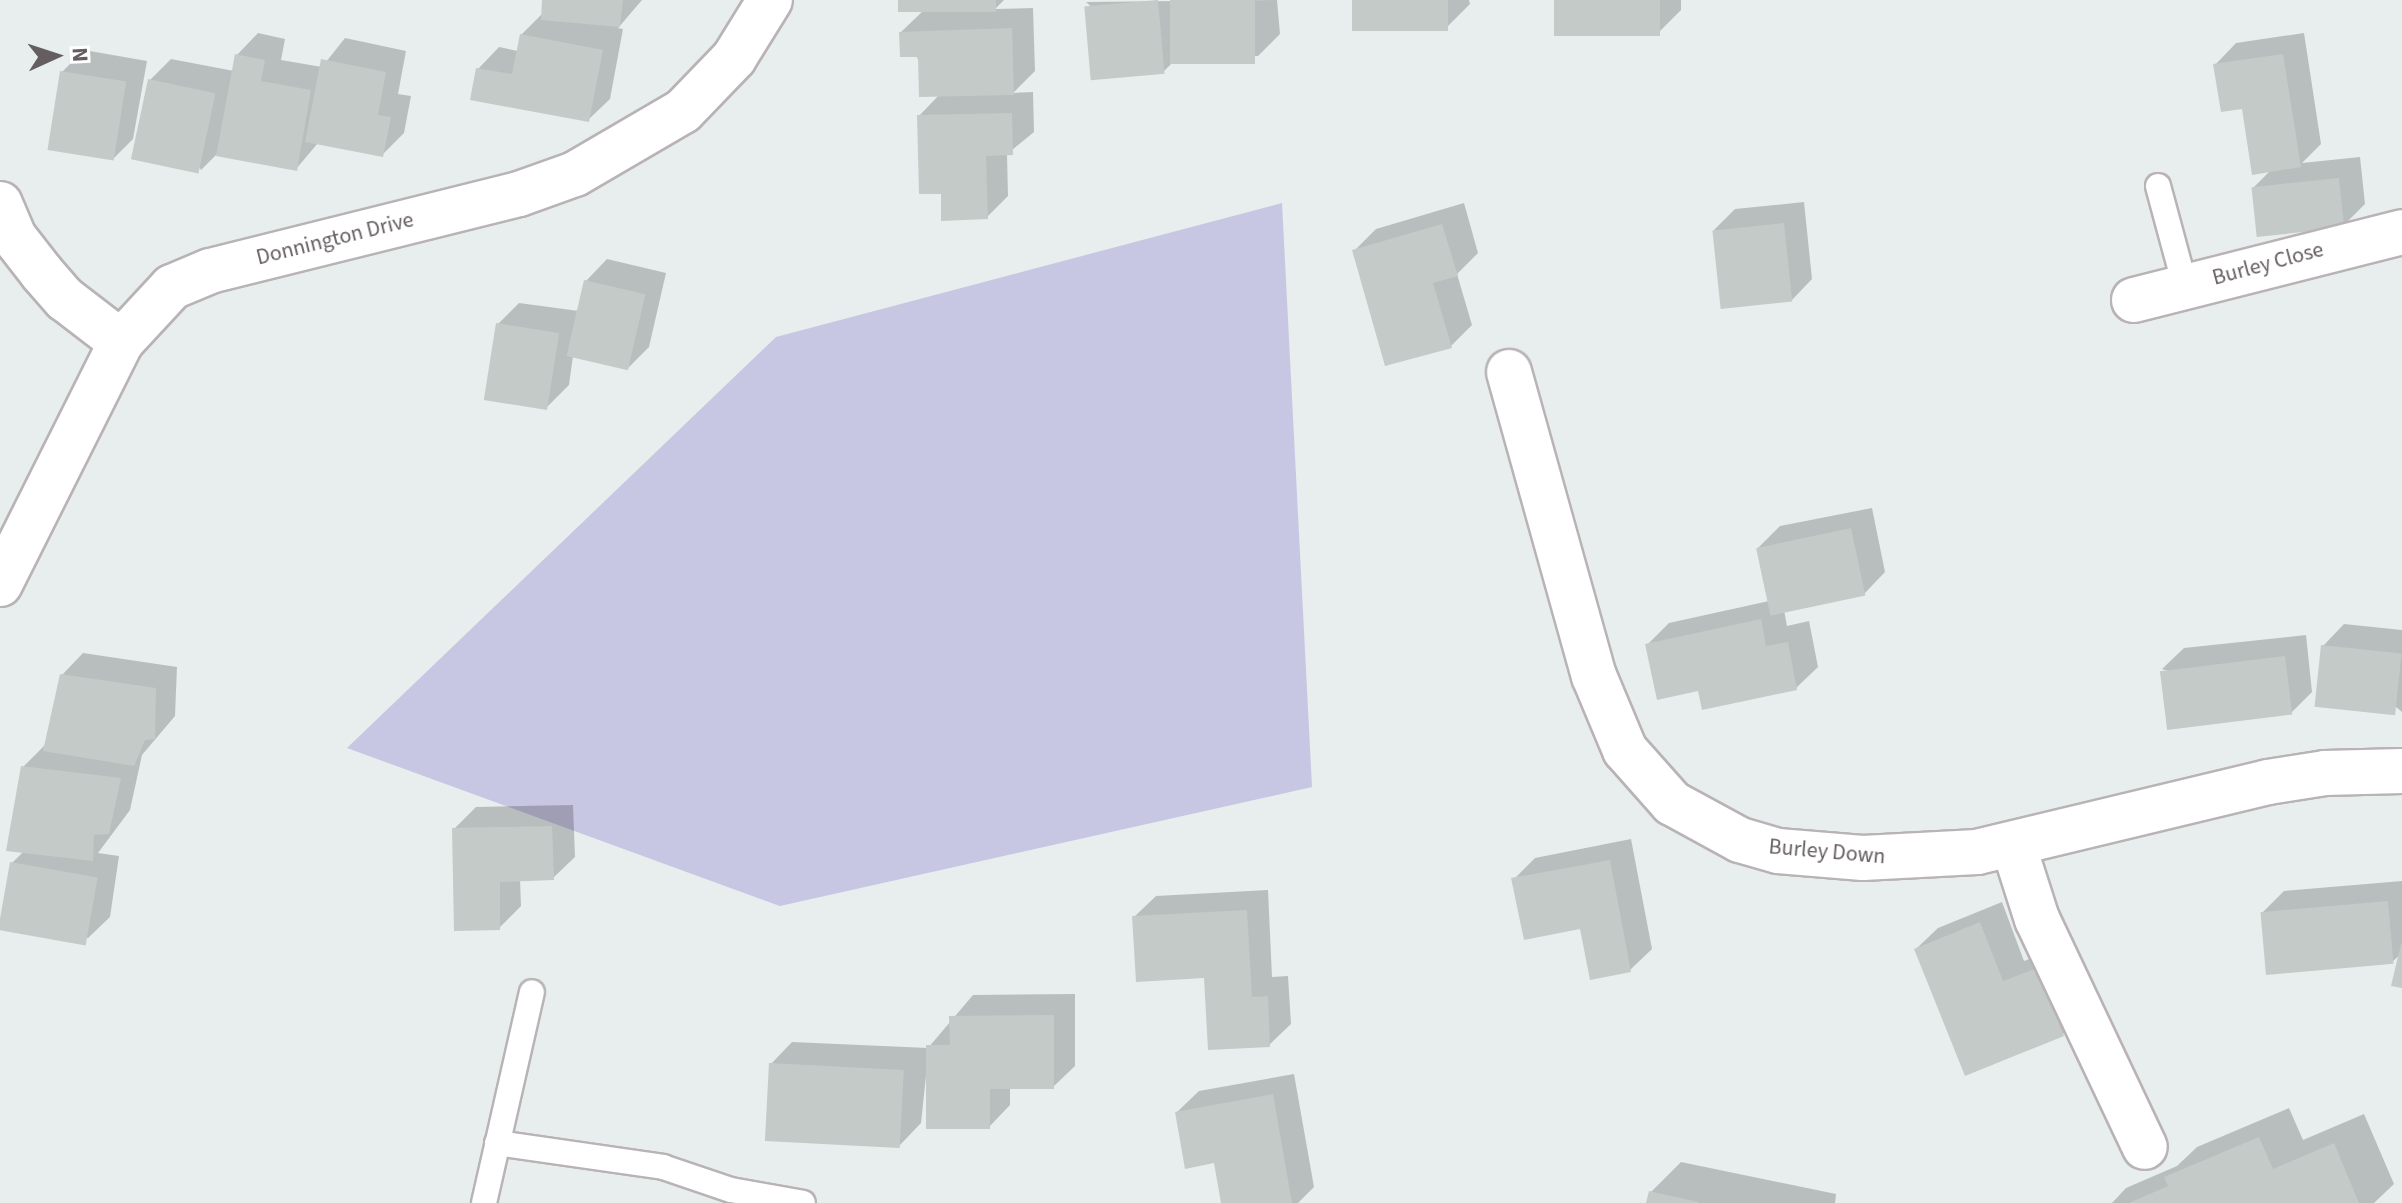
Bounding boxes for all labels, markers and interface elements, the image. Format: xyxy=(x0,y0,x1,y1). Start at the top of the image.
north arrow xyxy=(16,16,96,96)
text: N xyxy=(64,47,96,63)
street label: Donnington Drive xyxy=(254,207,416,271)
street label: Burley Close xyxy=(2210,236,2326,292)
street label: Burley Down xyxy=(1768,834,1886,870)

